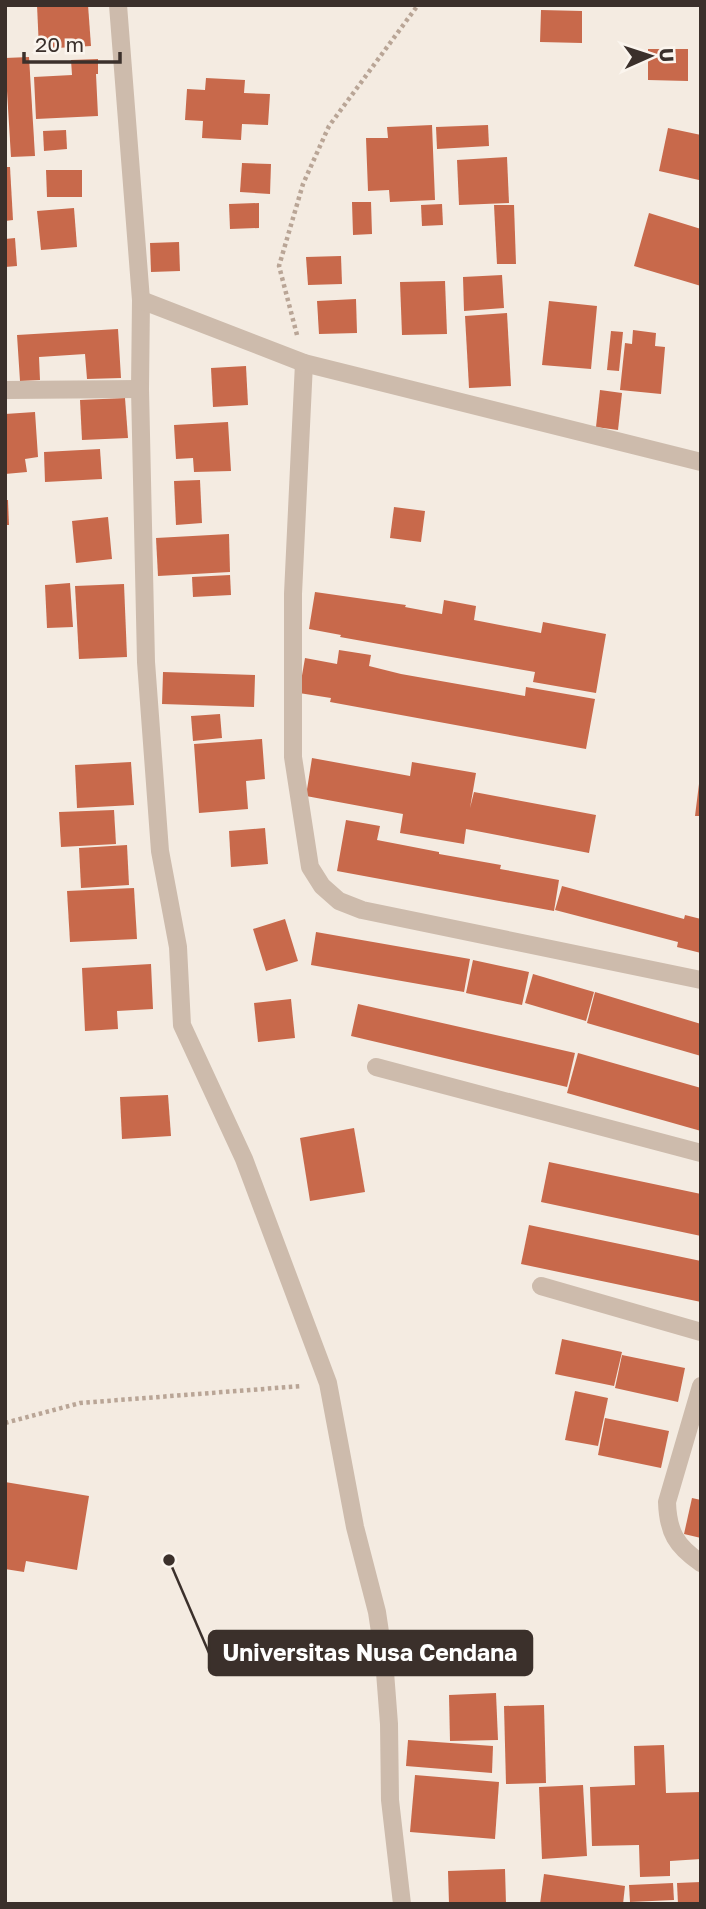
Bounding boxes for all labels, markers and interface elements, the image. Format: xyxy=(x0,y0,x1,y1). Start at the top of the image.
scale bar xyxy=(24,21,121,65)
north arrow xyxy=(615,21,685,91)
text: 20 m xyxy=(35,31,84,57)
text: U xyxy=(656,48,679,63)
callout: Universitas Nusa Cendana xyxy=(209,1631,532,1675)
text: Universitas Nusa Cendana xyxy=(223,1638,517,1666)

